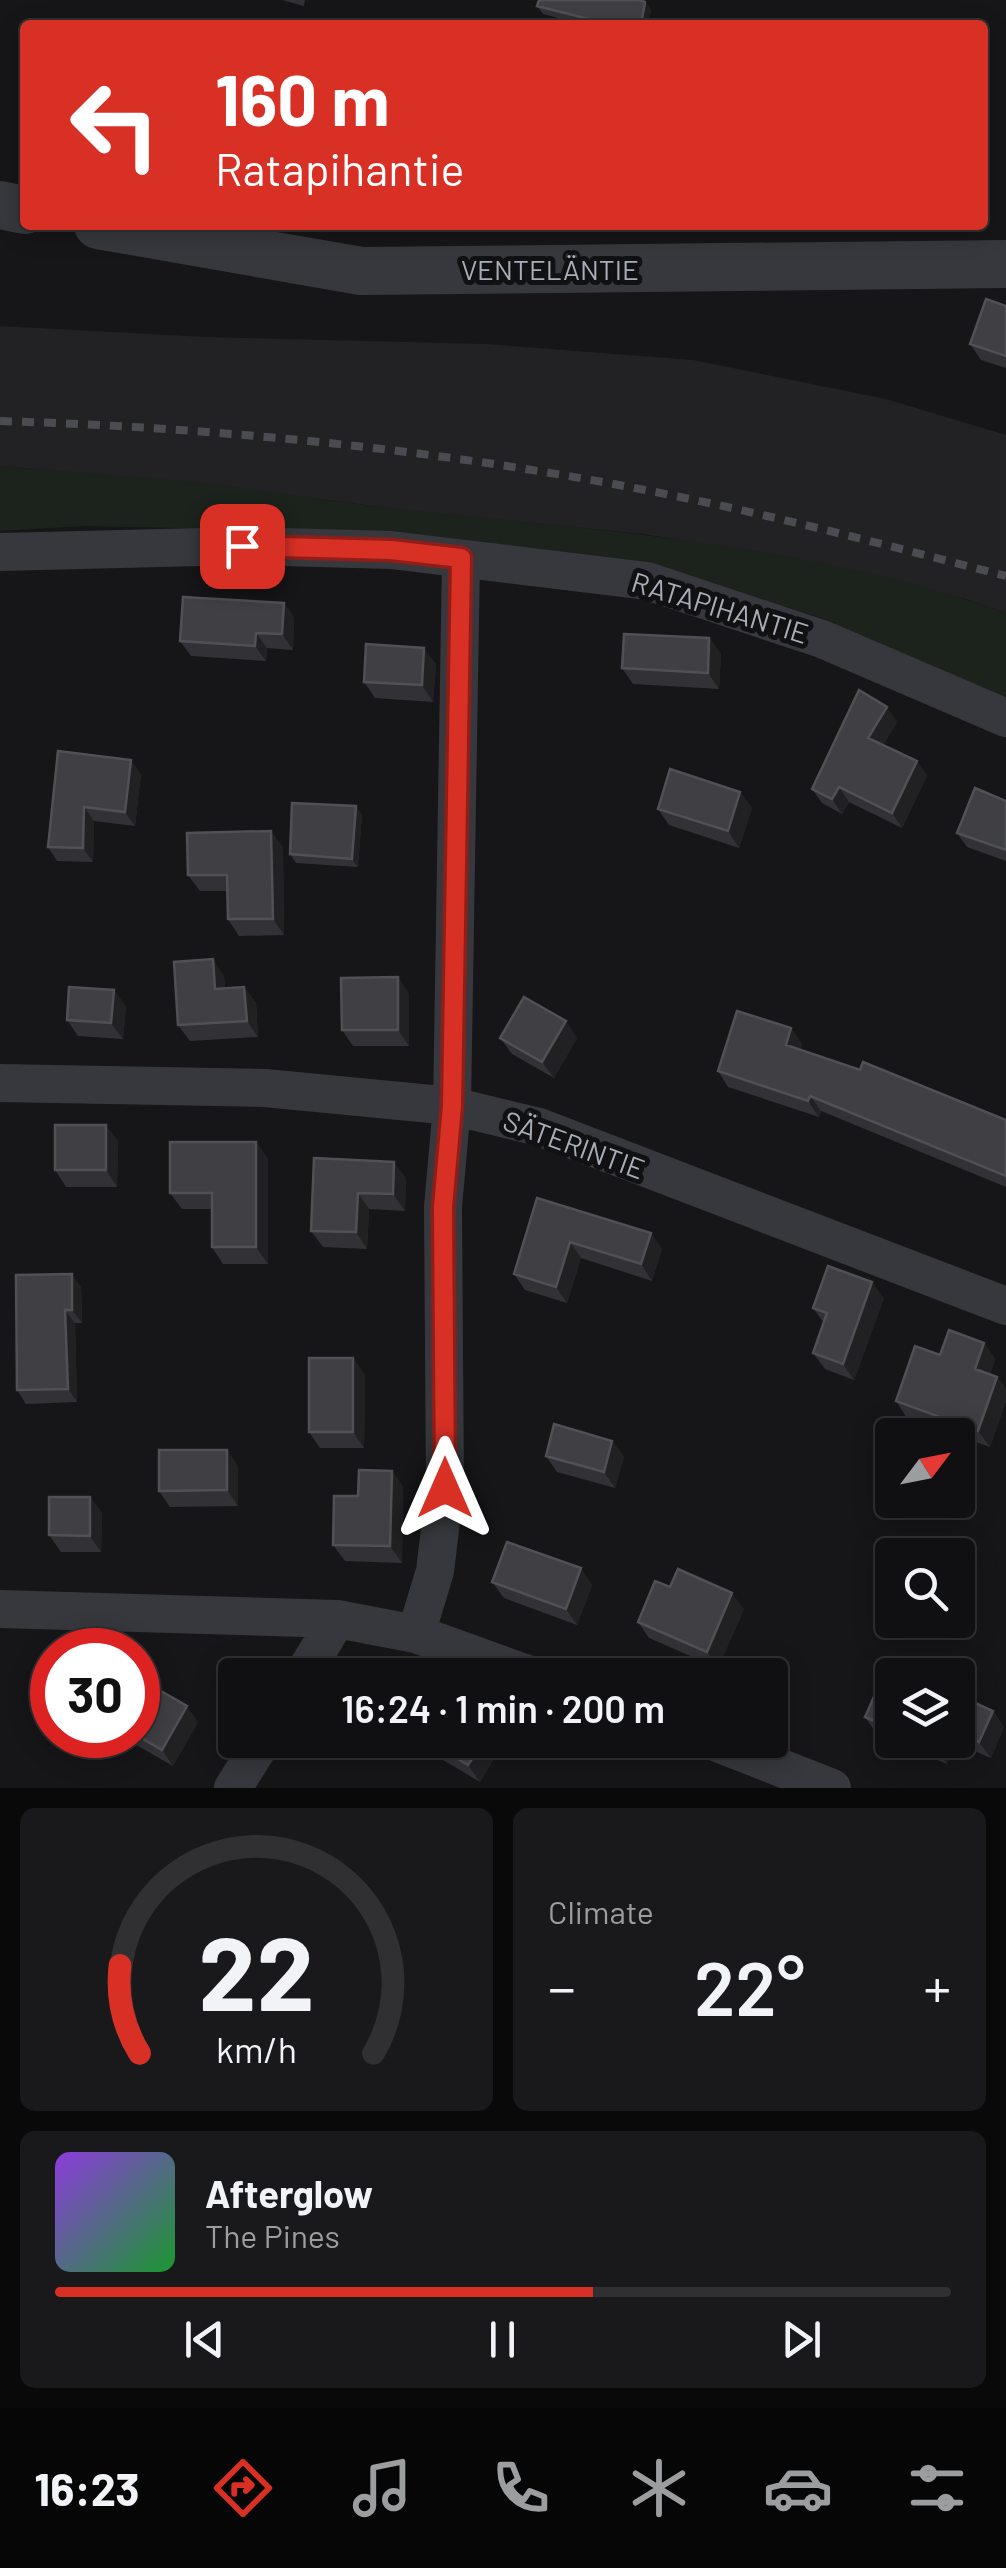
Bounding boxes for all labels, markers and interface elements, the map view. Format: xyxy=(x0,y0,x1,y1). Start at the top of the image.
text: 160 m xyxy=(215,56,390,140)
icon: left xyxy=(50,60,180,190)
text: Ratapihantie xyxy=(215,141,464,195)
street label: VENTELÄNTIE xyxy=(461,252,639,286)
pin xyxy=(200,504,285,589)
icon: arrive xyxy=(215,519,270,574)
street label: RATAPIHANTIE xyxy=(628,564,813,650)
street label: SÄTERINTIE xyxy=(499,1103,650,1185)
north arrow xyxy=(875,1418,975,1518)
map controls xyxy=(875,1418,975,1758)
position arrow xyxy=(393,1436,497,1540)
button: search xyxy=(875,1538,975,1638)
speed limit sign: 30 xyxy=(30,1628,160,1758)
button: layers xyxy=(875,1658,975,1758)
text: 16:24 · 1 min · 200 m xyxy=(341,1685,665,1731)
text: Climate xyxy=(548,1892,654,1930)
text: 22 xyxy=(198,1907,315,2032)
text: 22° xyxy=(694,1941,805,2031)
text: − xyxy=(548,1953,576,2019)
text: + xyxy=(923,1953,951,2019)
text: km/h xyxy=(216,2027,297,2070)
text: Afterglow xyxy=(205,2170,373,2216)
text: The Pines xyxy=(205,2216,340,2254)
icon: previous xyxy=(177,2312,232,2367)
icon: pause xyxy=(475,2312,530,2367)
icon: next xyxy=(774,2312,829,2367)
icon: directions xyxy=(208,2453,278,2523)
icon: music xyxy=(347,2453,417,2523)
icon: phone xyxy=(486,2453,556,2523)
icon: climate xyxy=(624,2453,694,2523)
icon: car xyxy=(763,2453,833,2523)
icon: filters xyxy=(902,2453,972,2523)
text: 16:23 xyxy=(34,2461,140,2515)

